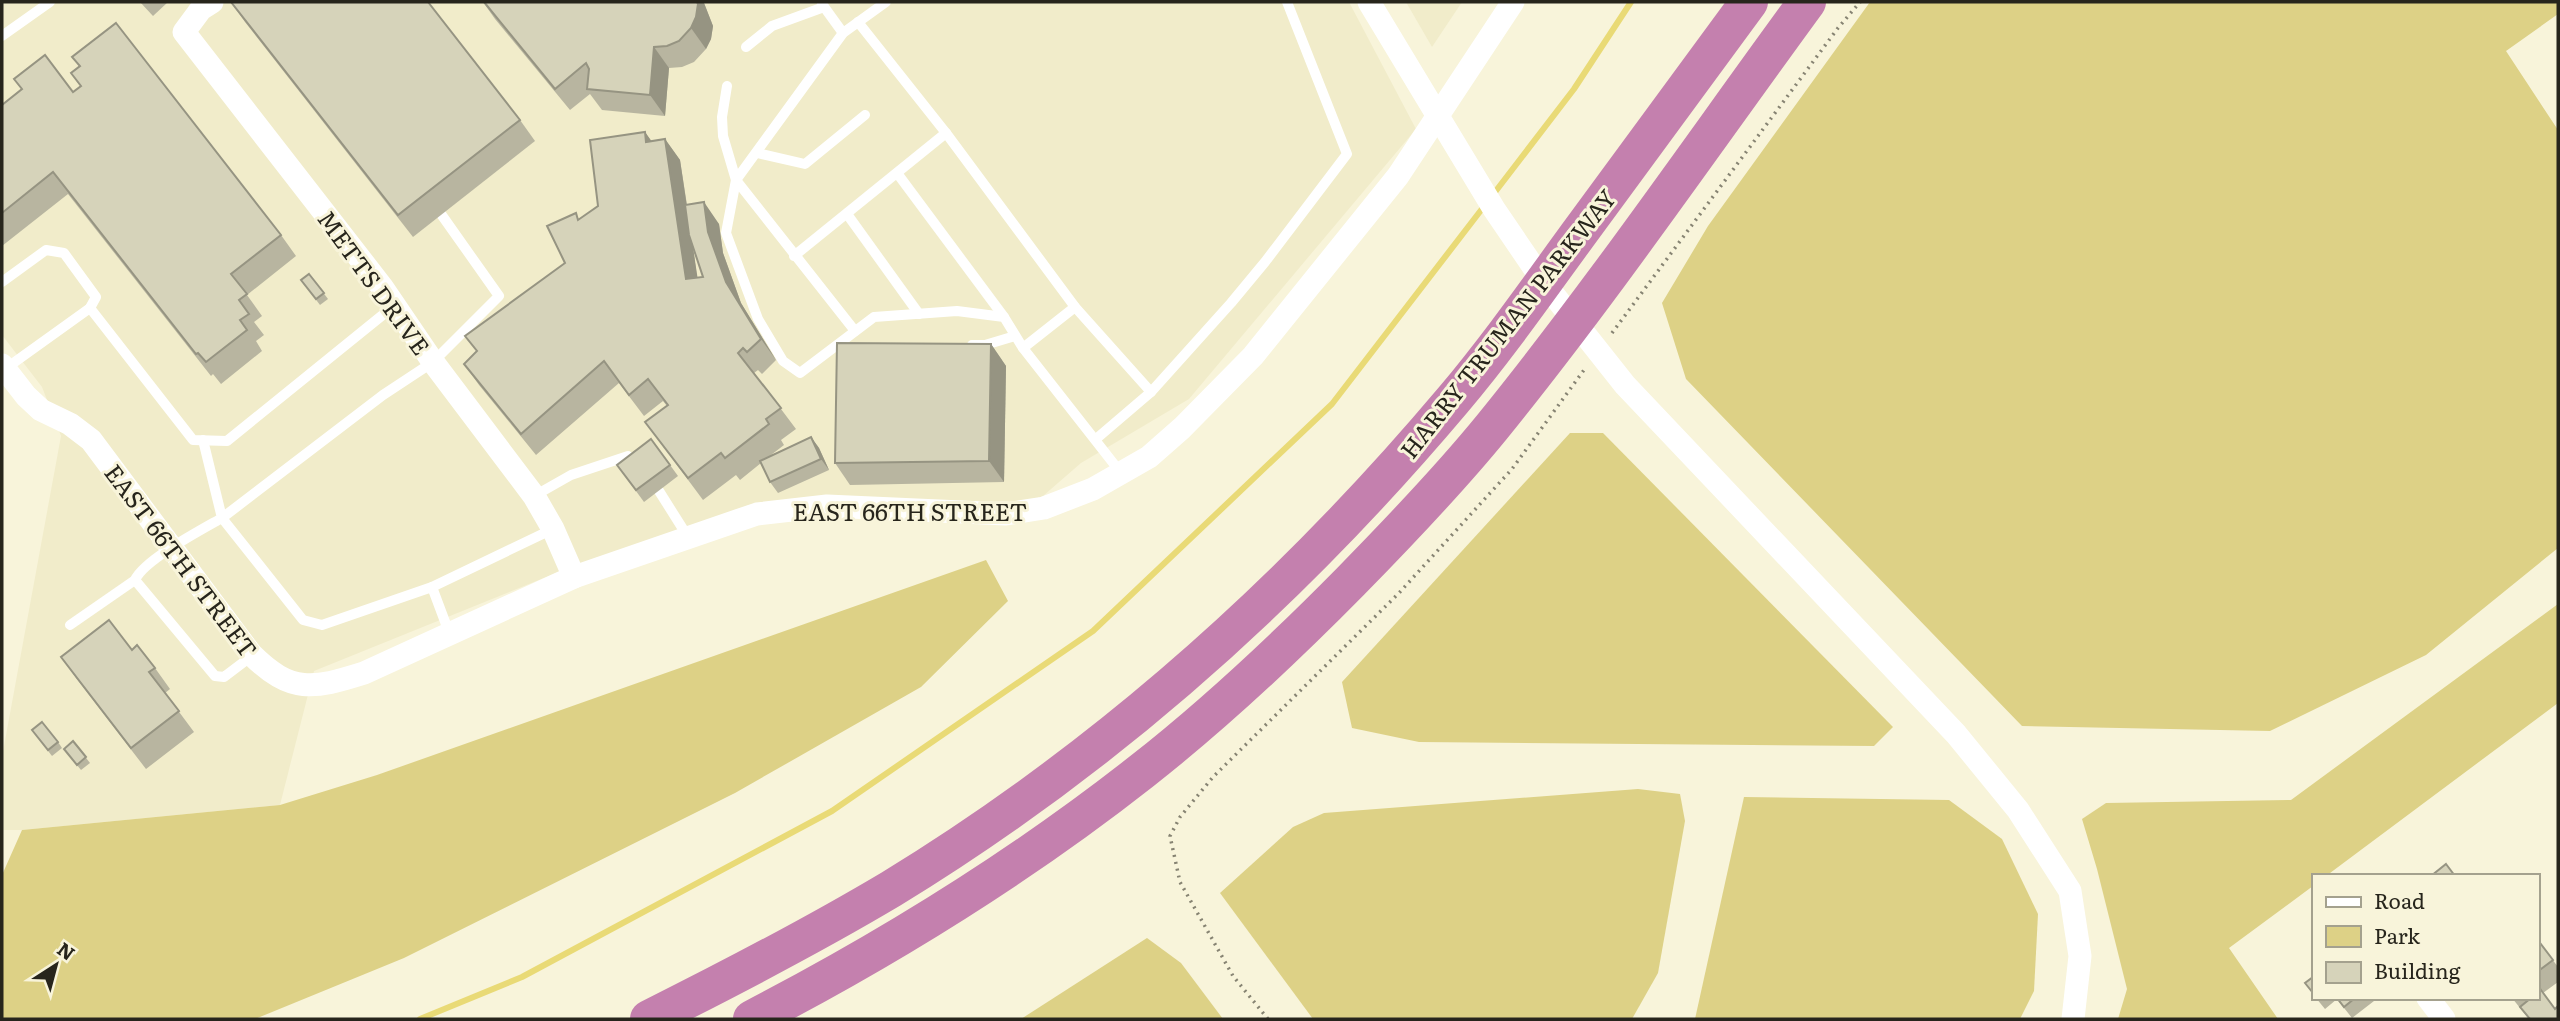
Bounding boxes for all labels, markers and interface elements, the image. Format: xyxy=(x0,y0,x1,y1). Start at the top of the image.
street label: HARRY TRUMAN PARKWAY xyxy=(1391,181,1623,465)
street label: METTS DRIVE xyxy=(310,202,440,362)
street label: EAST 66TH STREET xyxy=(98,456,266,664)
street label: EAST 66TH STREET xyxy=(793,493,1027,528)
legend xyxy=(2312,874,2539,1000)
text: Road xyxy=(2374,884,2425,915)
text: Park xyxy=(2374,919,2420,950)
north arrow xyxy=(21,930,91,1000)
text: N xyxy=(52,934,81,966)
text: Building xyxy=(2374,954,2461,985)

